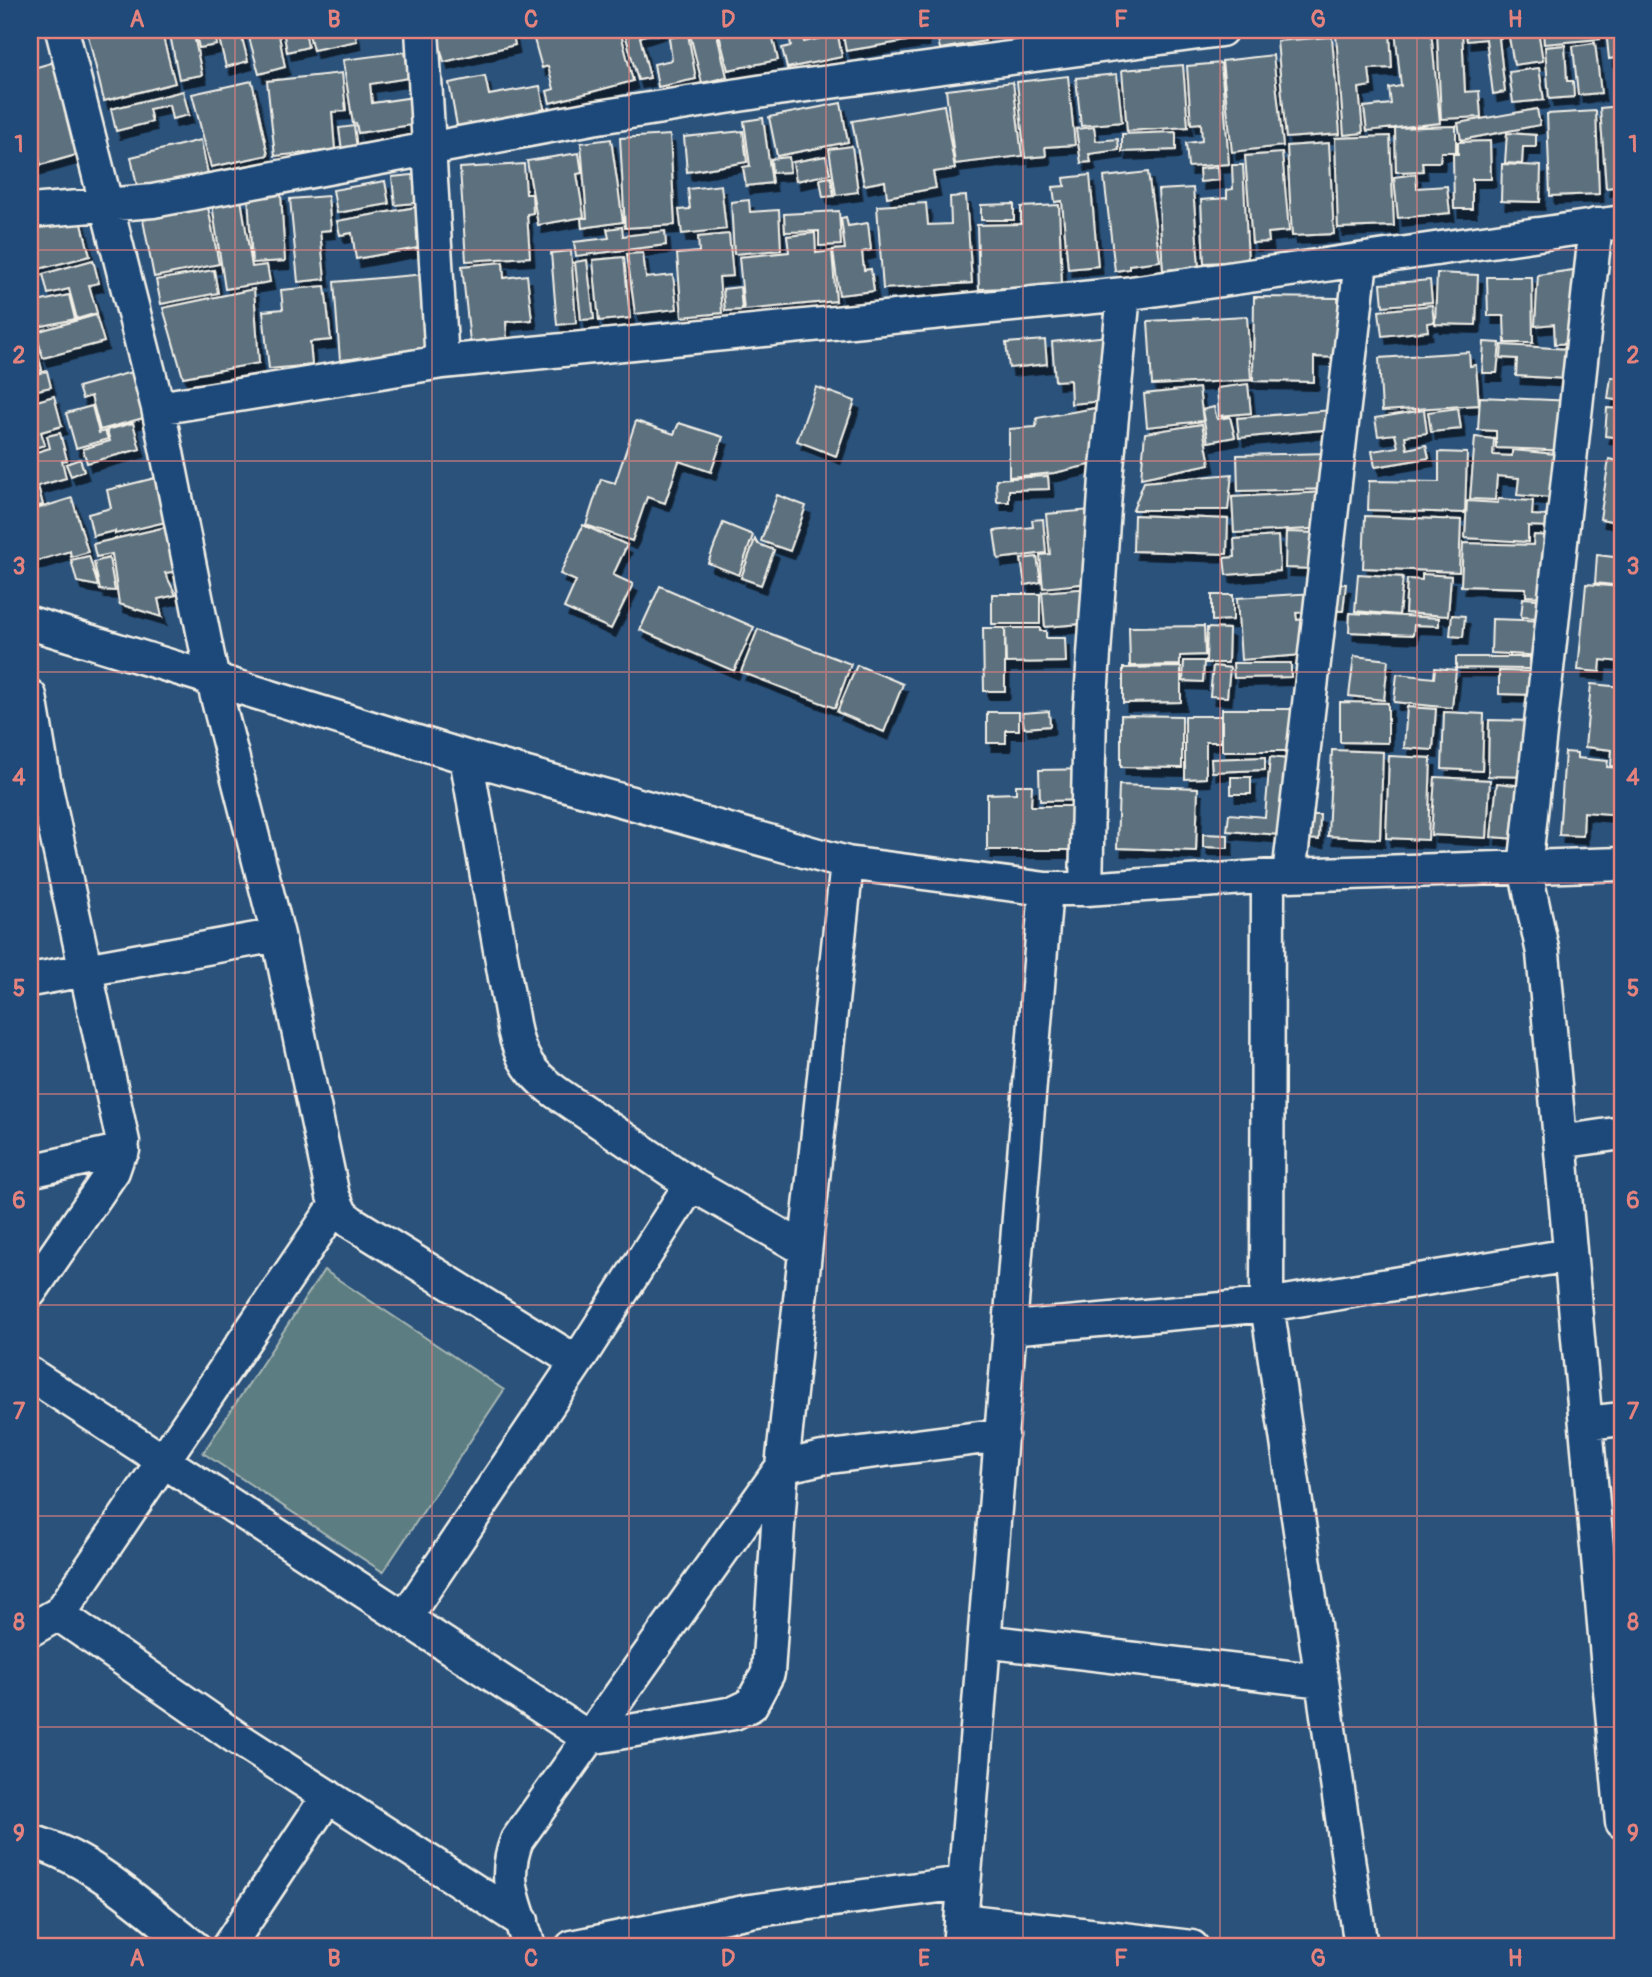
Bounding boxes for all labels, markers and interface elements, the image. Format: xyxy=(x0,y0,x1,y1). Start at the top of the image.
text: A xyxy=(130,5,145,34)
text: B xyxy=(327,5,341,34)
text: C xyxy=(524,5,538,34)
text: D xyxy=(721,5,735,34)
text: E xyxy=(918,5,930,34)
text: F xyxy=(1114,5,1128,34)
text: G xyxy=(1310,5,1326,34)
text: H xyxy=(1508,5,1522,34)
text: 1 xyxy=(15,130,24,159)
text: 1 xyxy=(1629,130,1638,159)
text: 2 xyxy=(13,341,26,370)
text: 2 xyxy=(1627,341,1640,370)
text: 3 xyxy=(13,552,25,581)
text: 3 xyxy=(1627,552,1639,581)
text: 4 xyxy=(12,763,26,792)
text: 4 xyxy=(1626,763,1640,792)
text: 5 xyxy=(13,974,25,1003)
text: 5 xyxy=(1627,974,1639,1003)
text: 6 xyxy=(12,1186,26,1215)
text: 6 xyxy=(1626,1186,1640,1215)
text: 7 xyxy=(13,1397,26,1426)
text: 7 xyxy=(1627,1397,1640,1426)
text: 8 xyxy=(13,1608,25,1637)
text: 8 xyxy=(1627,1608,1639,1637)
text: 9 xyxy=(13,1819,25,1848)
text: 9 xyxy=(1627,1819,1639,1848)
text: A xyxy=(130,1944,145,1973)
text: B xyxy=(327,1944,341,1973)
text: C xyxy=(524,1944,538,1973)
text: D xyxy=(721,1944,735,1973)
text: E xyxy=(918,1944,930,1973)
text: F xyxy=(1114,1944,1128,1973)
text: G xyxy=(1310,1944,1326,1973)
text: H xyxy=(1508,1944,1522,1973)

